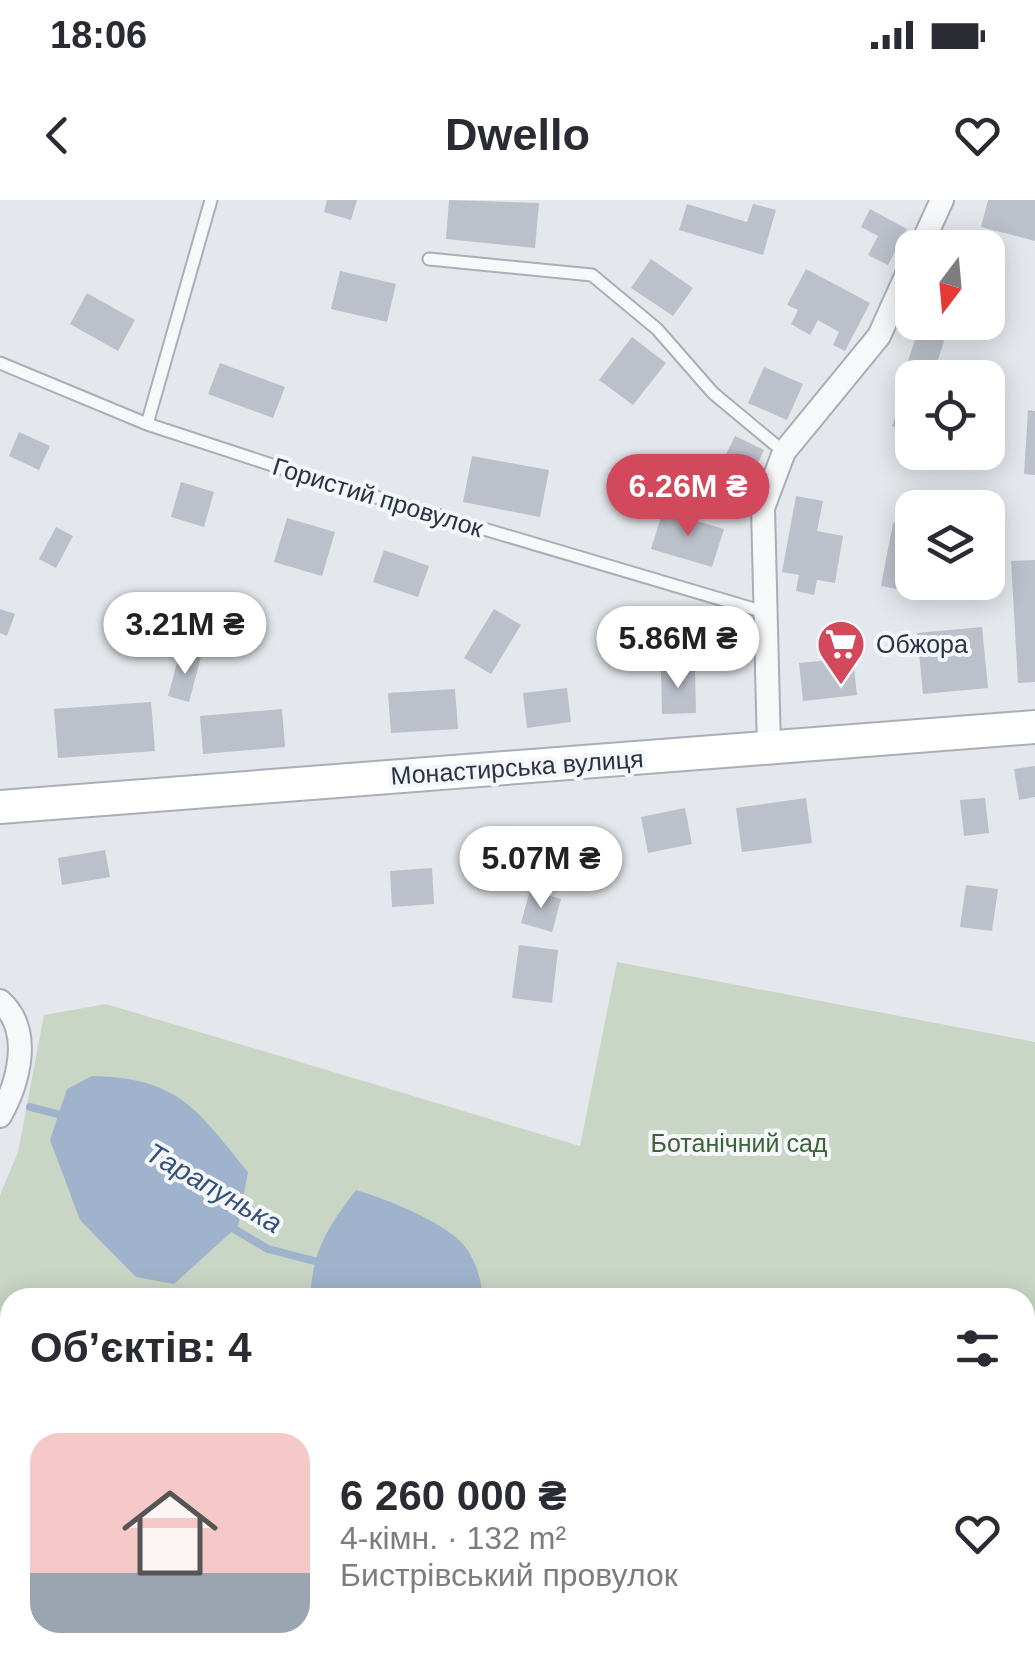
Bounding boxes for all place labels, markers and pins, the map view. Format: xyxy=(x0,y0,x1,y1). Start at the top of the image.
pin: 6.26M ₴ xyxy=(596,454,780,539)
pin: 3.21M ₴ xyxy=(93,592,277,677)
pin: 5.86M ₴ xyxy=(586,606,770,691)
supermarket icon: Обжора xyxy=(815,618,867,686)
place label: Обжора xyxy=(876,630,968,658)
pin: 5.07M ₴ xyxy=(449,826,633,911)

